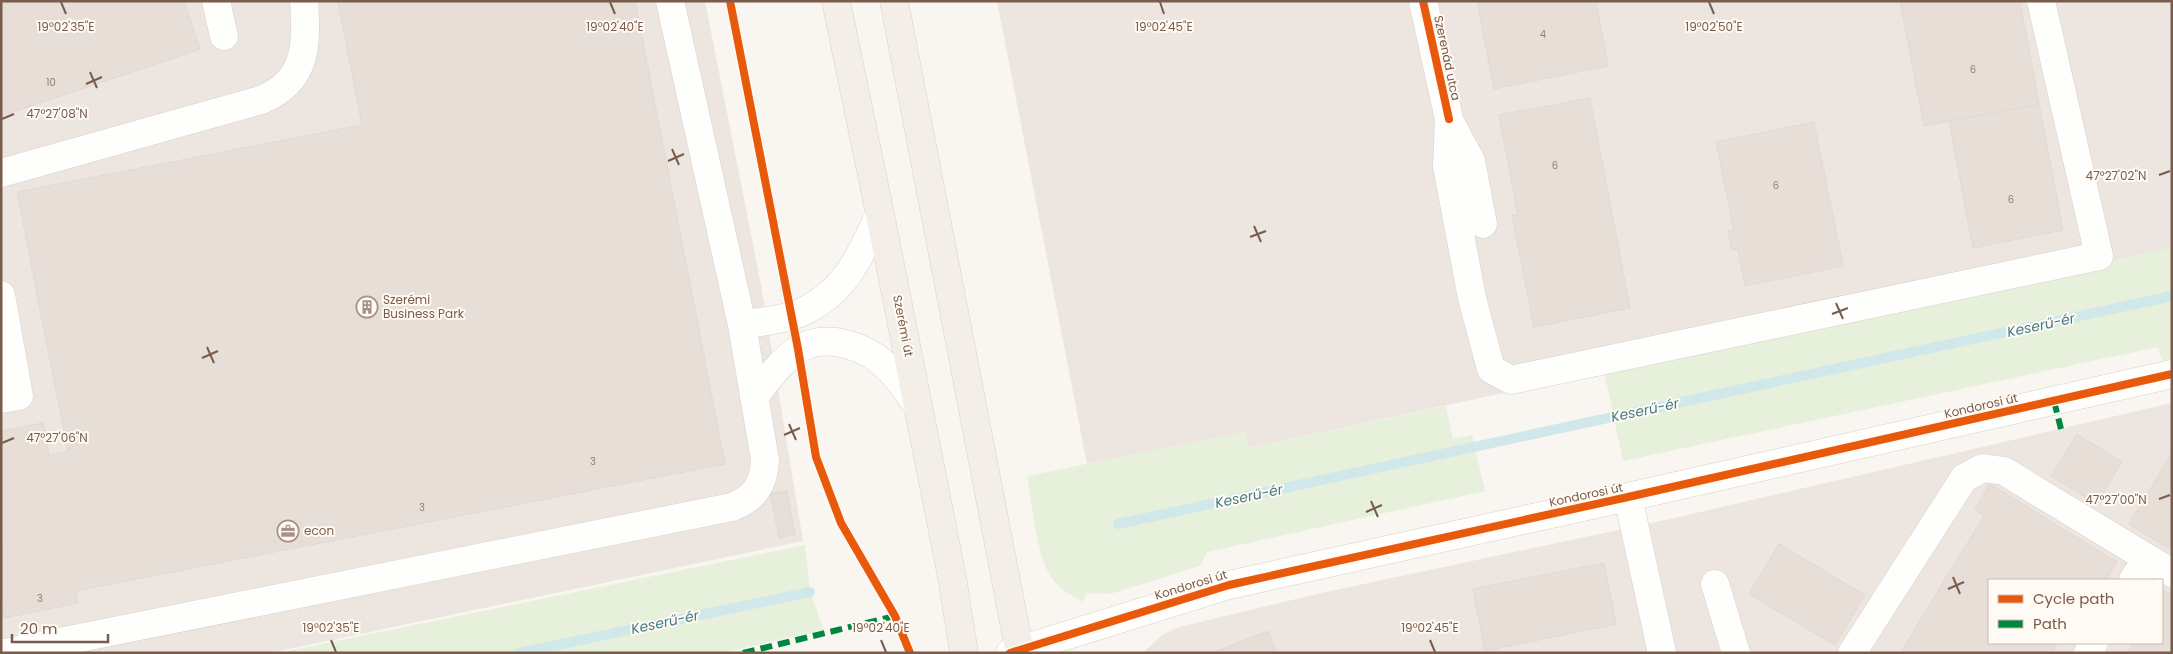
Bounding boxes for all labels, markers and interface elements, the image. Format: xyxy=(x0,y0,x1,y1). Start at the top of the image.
street label: Szerenád utca xyxy=(1430,14,1465,102)
text: 19°02'35"E xyxy=(38,18,94,35)
text: 19°02'40"E xyxy=(586,18,644,35)
text: 19°02'45"E xyxy=(1135,18,1193,35)
text: 19°02'50"E xyxy=(1685,18,1743,35)
house number: 4 xyxy=(1540,27,1546,42)
house number: 6 xyxy=(1970,62,1976,77)
house number: 10 xyxy=(46,75,56,90)
text: 47°27'08"N xyxy=(26,105,88,122)
house number: 6 xyxy=(1552,158,1558,173)
text: 47°27'02"N xyxy=(2086,167,2146,184)
house number: 6 xyxy=(1773,178,1779,193)
house number: 6 xyxy=(2008,192,2014,207)
place label: Szerémi Business Park xyxy=(383,291,465,322)
street label: Szerémi út xyxy=(889,294,918,358)
building icon: Szerémi Business Park xyxy=(355,295,379,319)
water label: Keserű-ér xyxy=(2005,308,2078,342)
street label: Kondorosi út xyxy=(1942,389,2019,422)
water label: Keserű-ér xyxy=(1609,393,1682,427)
text: 47°27'06"N xyxy=(26,429,88,446)
house number: 3 xyxy=(590,454,596,469)
street label: Kondorosi út xyxy=(1547,478,1624,511)
water label: Keserű-ér xyxy=(1213,479,1286,513)
text: 47°27'00"N xyxy=(2085,491,2147,508)
house number: 3 xyxy=(419,500,425,515)
office icon: econ xyxy=(276,519,300,543)
place label: econ xyxy=(304,522,334,539)
street label: Kondorosi út xyxy=(1153,565,1229,604)
legend xyxy=(1988,579,2163,644)
text: Cycle path xyxy=(2033,588,2114,609)
house number: 3 xyxy=(37,591,43,606)
water label: Keserű-ér xyxy=(629,605,702,639)
scale bar xyxy=(12,612,109,644)
text: Path xyxy=(2033,613,2067,634)
text: 20 m xyxy=(20,618,58,639)
text: 19°02'35"E xyxy=(303,619,359,636)
text: 19°02'40"E xyxy=(852,619,910,636)
text: 19°02'45"E xyxy=(1401,619,1459,636)

